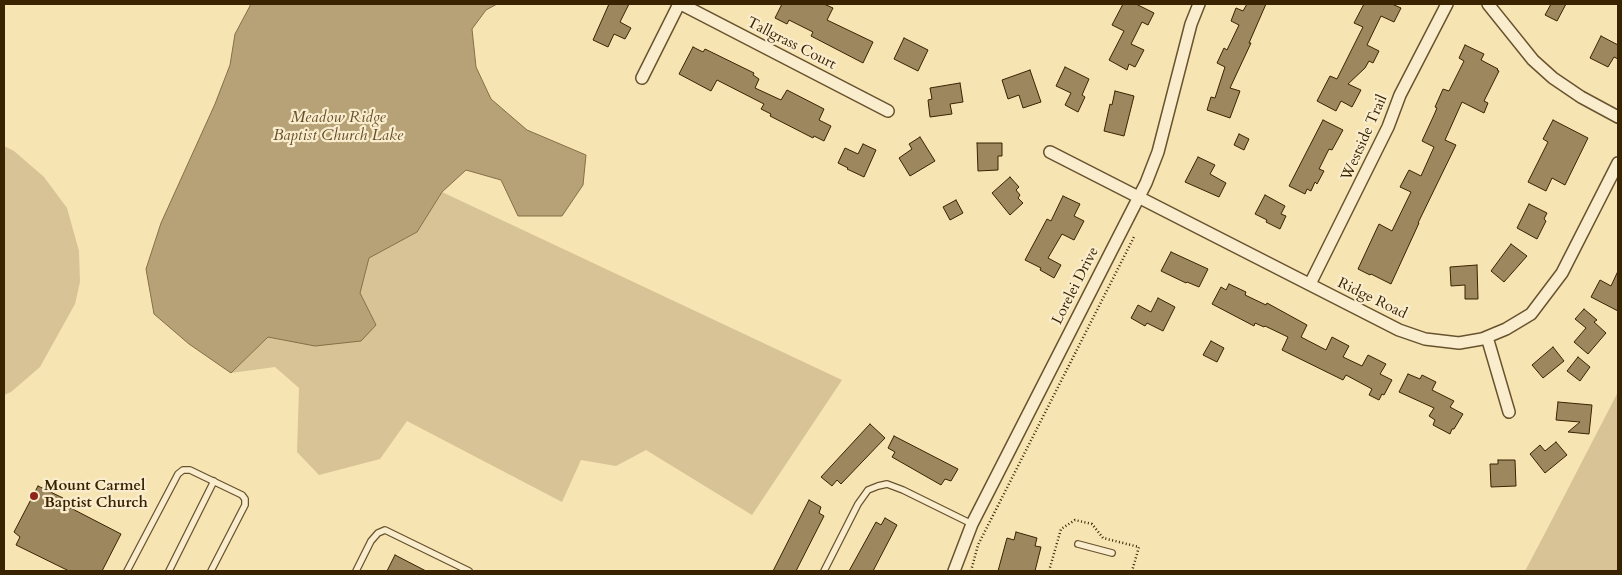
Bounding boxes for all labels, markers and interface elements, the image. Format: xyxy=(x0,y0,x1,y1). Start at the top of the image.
street label: Tallgrass Court xyxy=(743,14,839,74)
street label: Westside Trail xyxy=(1338,92,1392,184)
water label: Meadow Ridge Baptist Church Lake xyxy=(273,108,403,146)
street label: Lorelei Drive xyxy=(1049,244,1103,328)
street label: Ridge Road xyxy=(1334,275,1410,323)
place label: Mount Carmel Baptist Church xyxy=(44,478,148,513)
marker: Mount Carmel Baptist Church xyxy=(28,490,40,502)

